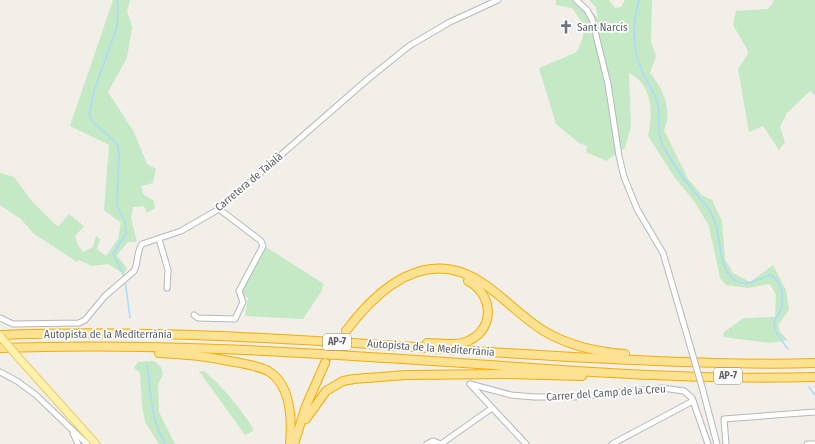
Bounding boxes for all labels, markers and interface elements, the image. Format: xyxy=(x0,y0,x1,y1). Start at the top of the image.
church icon: Sant Narcís xyxy=(558,19,574,35)
place label: Sant Narcís xyxy=(577,21,628,34)
street label: Carretera de Taialà xyxy=(213,150,285,214)
street label: Autopista de la Mediterrània xyxy=(44,328,172,341)
road number: AP-7 xyxy=(323,334,351,350)
street label: Autopista de la Mediterrània xyxy=(367,337,495,359)
road number: AP-7 xyxy=(714,368,742,384)
street label: Carrer del Camp de la Creu xyxy=(546,382,666,404)

